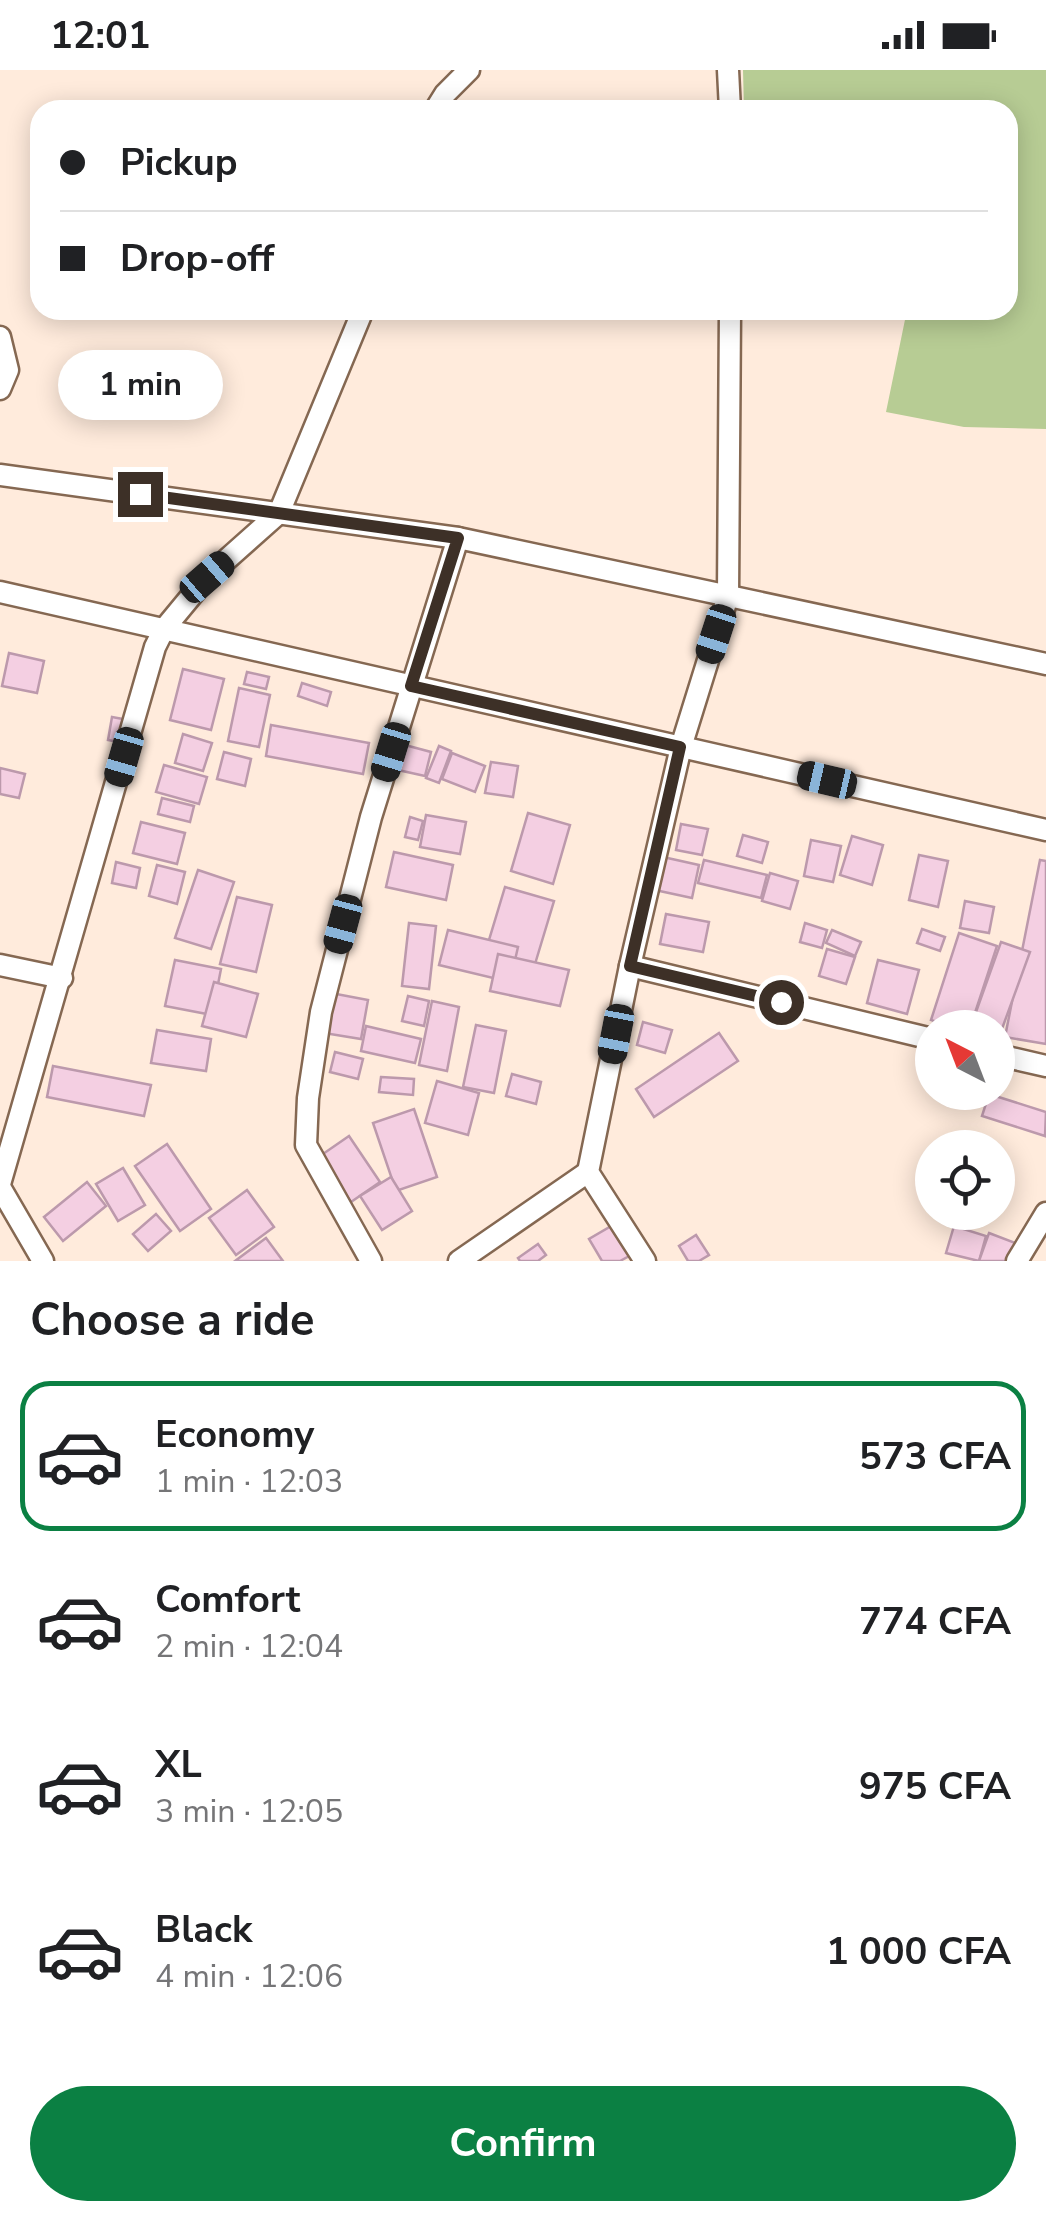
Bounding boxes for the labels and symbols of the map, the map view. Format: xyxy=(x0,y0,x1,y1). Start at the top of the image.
callout: 1 min xyxy=(58,349,222,419)
route end xyxy=(118,472,163,517)
car xyxy=(175,546,239,608)
car xyxy=(692,601,740,667)
car xyxy=(368,719,414,785)
car xyxy=(101,724,147,790)
car xyxy=(794,759,860,801)
car xyxy=(321,891,365,957)
route start xyxy=(759,980,804,1025)
car xyxy=(596,1002,636,1066)
north arrow xyxy=(915,1010,1015,1110)

